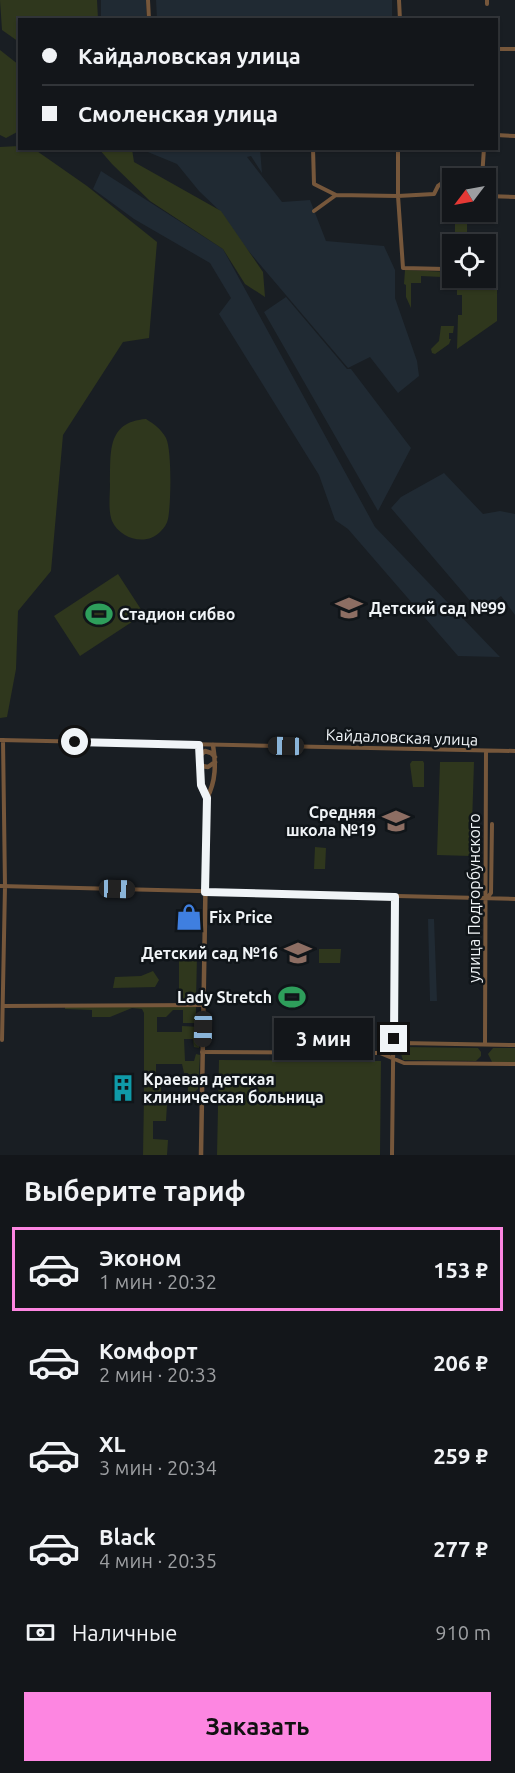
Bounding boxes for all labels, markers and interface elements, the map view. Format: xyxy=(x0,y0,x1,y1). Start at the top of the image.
text: Кайдаловская улица xyxy=(78,43,301,68)
text: Смоленская улица xyxy=(78,101,278,126)
north arrow xyxy=(442,168,496,222)
map controls xyxy=(442,168,496,288)
button: locate xyxy=(442,234,496,288)
school or university icon: Детский сад №99 xyxy=(334,593,364,623)
sports icon: Стадион сибво xyxy=(84,599,114,629)
place label: Детский сад №99 xyxy=(369,599,506,617)
place label: Стадион сибво xyxy=(119,605,235,623)
street label: Кайдаловская улица xyxy=(325,725,479,749)
route start xyxy=(61,728,88,755)
car xyxy=(268,737,304,755)
place label: Средняя школа №19 xyxy=(286,803,376,839)
school or university icon: Средняя школа №19 xyxy=(381,806,411,836)
street label: улица Подгорбунского xyxy=(465,813,483,983)
car xyxy=(99,879,135,899)
shop icon: Fix Price xyxy=(174,902,204,932)
place label: Fix Price xyxy=(209,908,273,926)
school or university icon: Детский сад №16 xyxy=(283,938,313,968)
place label: Детский сад №16 xyxy=(141,944,278,962)
sports icon: Lady Stretch xyxy=(277,982,307,1012)
place label: Lady Stretch xyxy=(177,988,272,1006)
car xyxy=(194,1011,212,1047)
callout: 3 мин xyxy=(274,1018,373,1060)
route end xyxy=(380,1025,407,1052)
text: 3 мин xyxy=(296,1027,351,1050)
place label: Краевая детская клиническая больница xyxy=(143,1070,324,1106)
building icon: Краевая детская клиническая больница xyxy=(108,1073,138,1103)
text: Выберите тариф xyxy=(24,1176,246,1206)
icon: car xyxy=(27,1242,81,1296)
text: Эконом xyxy=(99,1245,181,1270)
text: 153 ₽ xyxy=(433,1257,488,1282)
text: 1 мин · 20:32 xyxy=(99,1270,217,1293)
icon: car xyxy=(27,1335,81,1389)
text: Комфорт xyxy=(99,1338,198,1363)
text: 206 ₽ xyxy=(433,1350,488,1375)
text: 2 мин · 20:33 xyxy=(99,1363,217,1386)
icon: car xyxy=(27,1428,81,1482)
text: XL xyxy=(99,1431,126,1456)
text: 259 ₽ xyxy=(433,1443,488,1468)
text: 3 мин · 20:34 xyxy=(99,1456,217,1479)
icon: car xyxy=(27,1521,81,1575)
text: Black xyxy=(99,1524,156,1549)
text: 277 ₽ xyxy=(433,1536,488,1561)
text: 4 мин · 20:35 xyxy=(99,1549,217,1572)
icon: cash xyxy=(24,1616,57,1649)
text: Наличные xyxy=(72,1620,177,1645)
text: 910 m xyxy=(435,1621,491,1644)
button: Заказать xyxy=(24,1692,491,1761)

